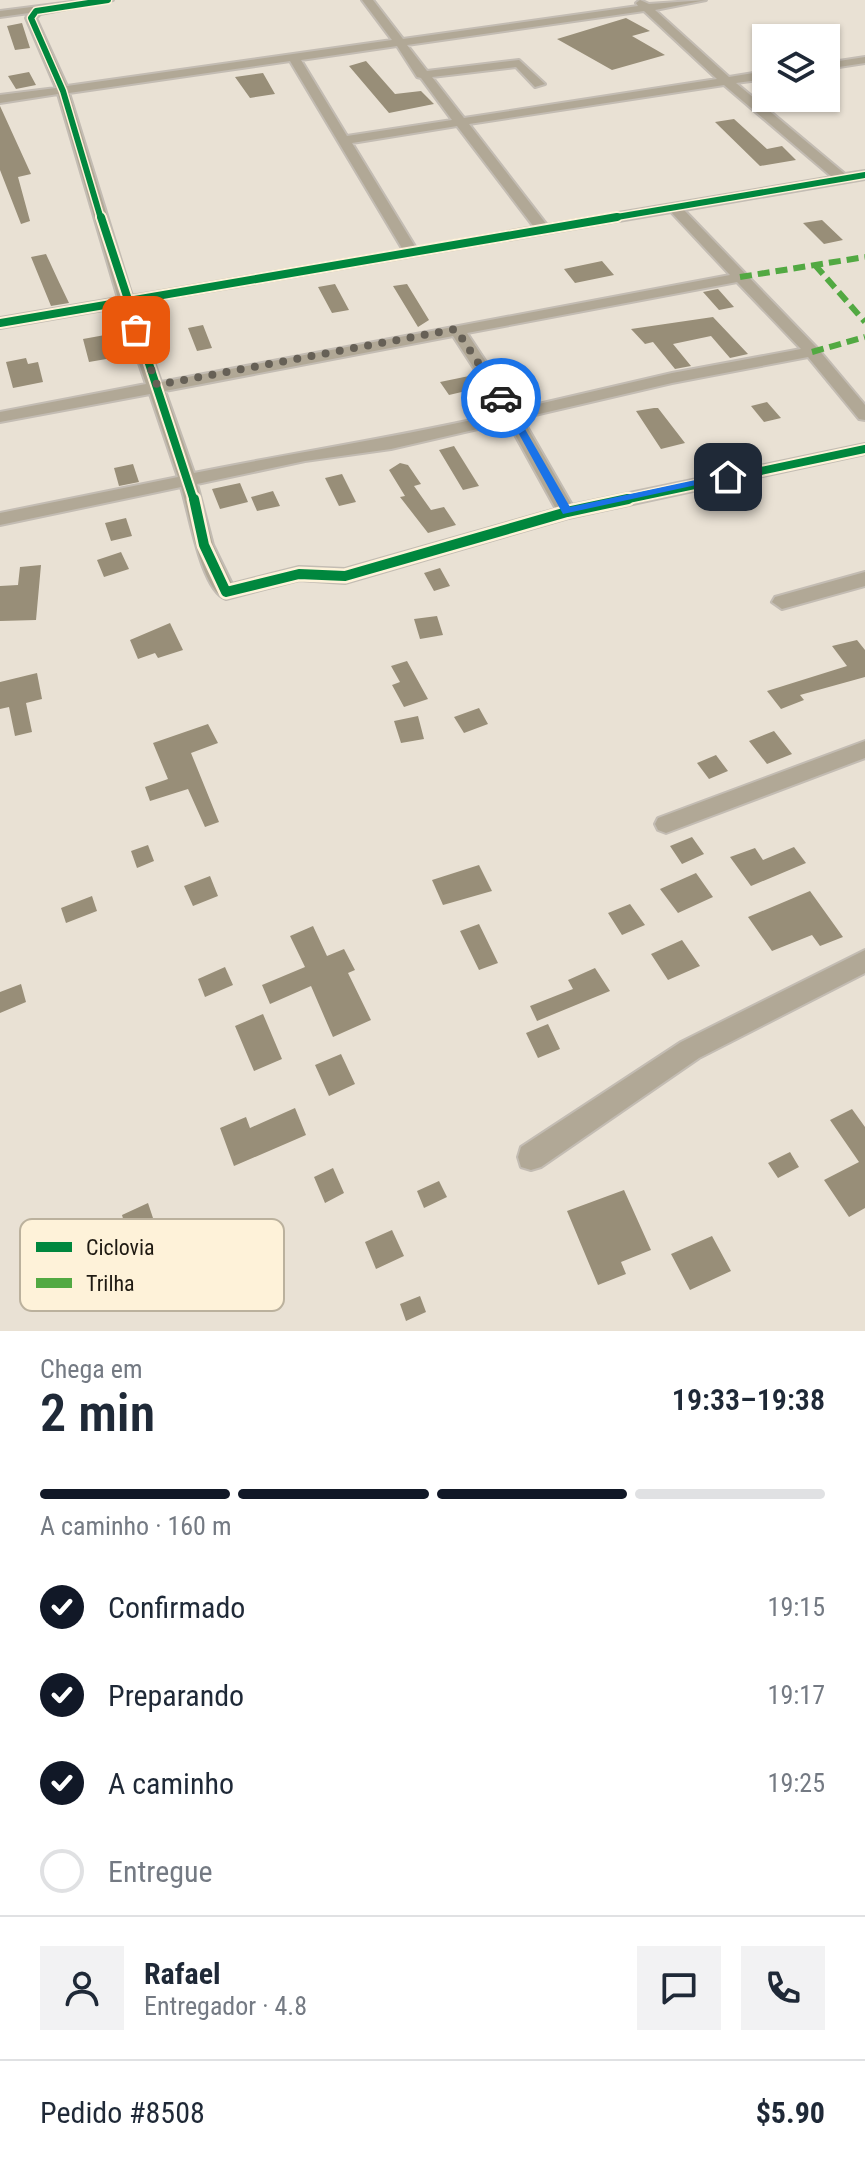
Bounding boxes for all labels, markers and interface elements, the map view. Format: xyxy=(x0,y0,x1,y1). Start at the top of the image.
map controls xyxy=(752,24,840,112)
button: layers xyxy=(752,24,840,112)
pin xyxy=(102,296,170,364)
icon: bag xyxy=(114,308,158,352)
courier xyxy=(461,358,541,438)
icon: car xyxy=(479,376,523,420)
pin xyxy=(694,443,762,511)
icon: home xyxy=(706,455,750,499)
legend xyxy=(20,1219,284,1311)
text: Ciclovia xyxy=(86,1235,155,1260)
text: Trilha xyxy=(86,1271,135,1296)
text: Chega em xyxy=(40,1354,143,1384)
text: 19:33–19:38 xyxy=(672,1382,825,1417)
text: 2 min xyxy=(40,1383,155,1444)
text: A caminho · 160 m xyxy=(40,1511,231,1541)
icon: check xyxy=(40,1585,84,1629)
text: Confirmado xyxy=(108,1590,245,1625)
text: 19:15 xyxy=(768,1592,825,1622)
icon: check xyxy=(40,1673,84,1717)
text: Preparando xyxy=(108,1678,244,1713)
text: 19:17 xyxy=(768,1680,825,1710)
icon: check xyxy=(40,1761,84,1805)
text: A caminho xyxy=(108,1766,234,1801)
text: 19:25 xyxy=(768,1768,825,1798)
text: Entregue xyxy=(108,1854,213,1889)
button: person xyxy=(40,1946,124,2030)
button: chat xyxy=(637,1946,721,2030)
button: phone xyxy=(741,1946,825,2030)
text: Rafael xyxy=(144,1956,221,1991)
text: Entregador · 4.8 xyxy=(144,1991,307,2021)
text: Pedido #8508 xyxy=(40,2095,205,2130)
text: $5.90 xyxy=(756,2095,825,2130)

